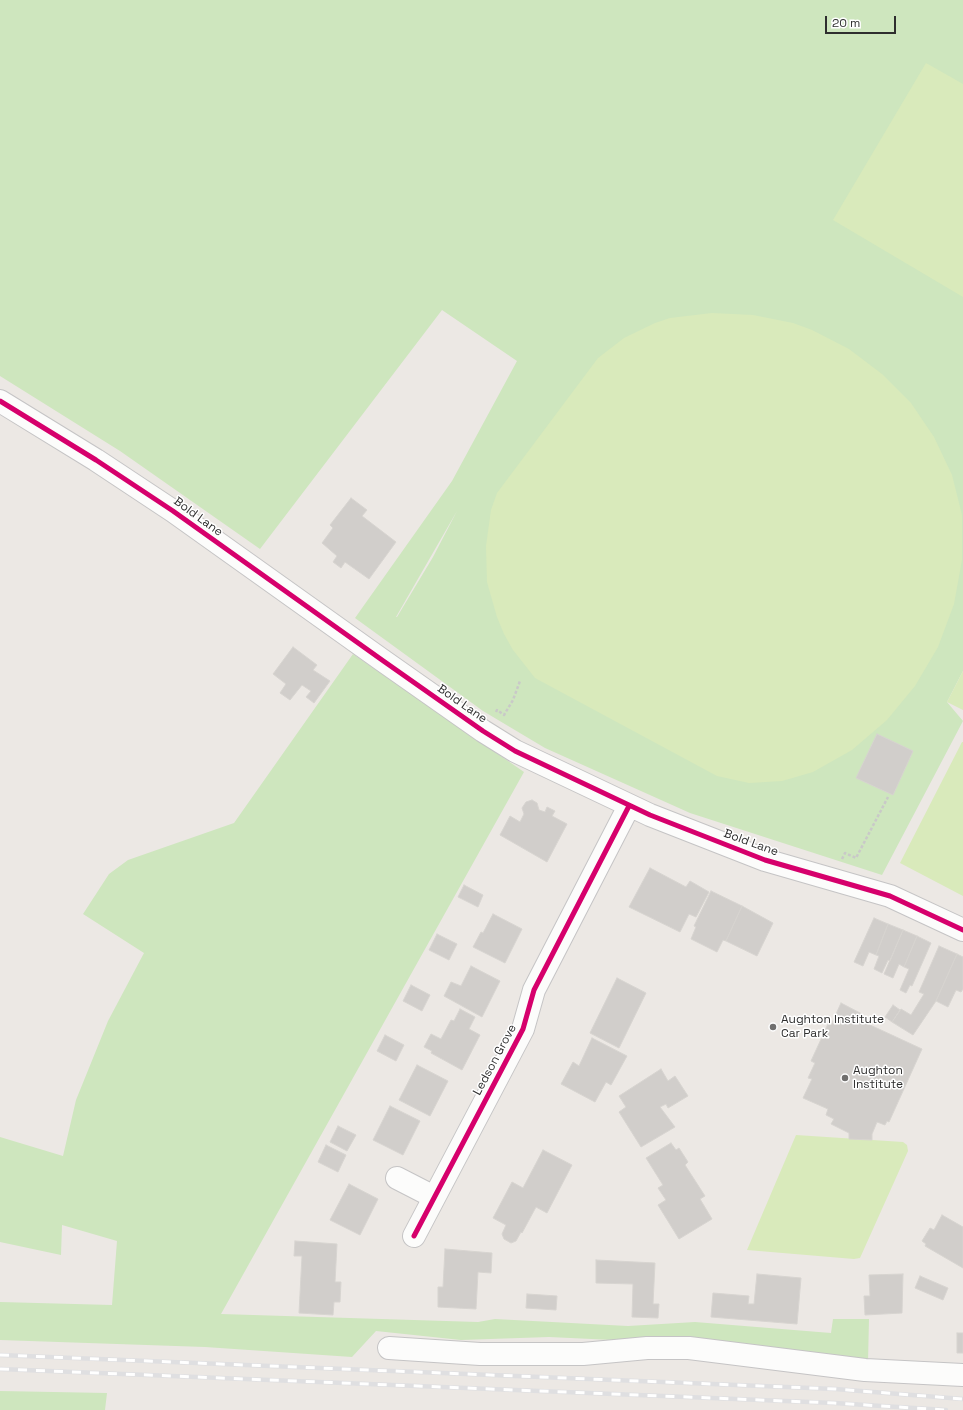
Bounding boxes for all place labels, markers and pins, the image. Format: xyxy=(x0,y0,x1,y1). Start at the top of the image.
place label: Aughton Institute Car Park xyxy=(781,1013,884,1041)
marker: Aughton Institute Car Park xyxy=(768,1022,778,1032)
place label: Aughton Institute xyxy=(853,1064,903,1092)
marker: Aughton Institute xyxy=(840,1073,850,1083)

